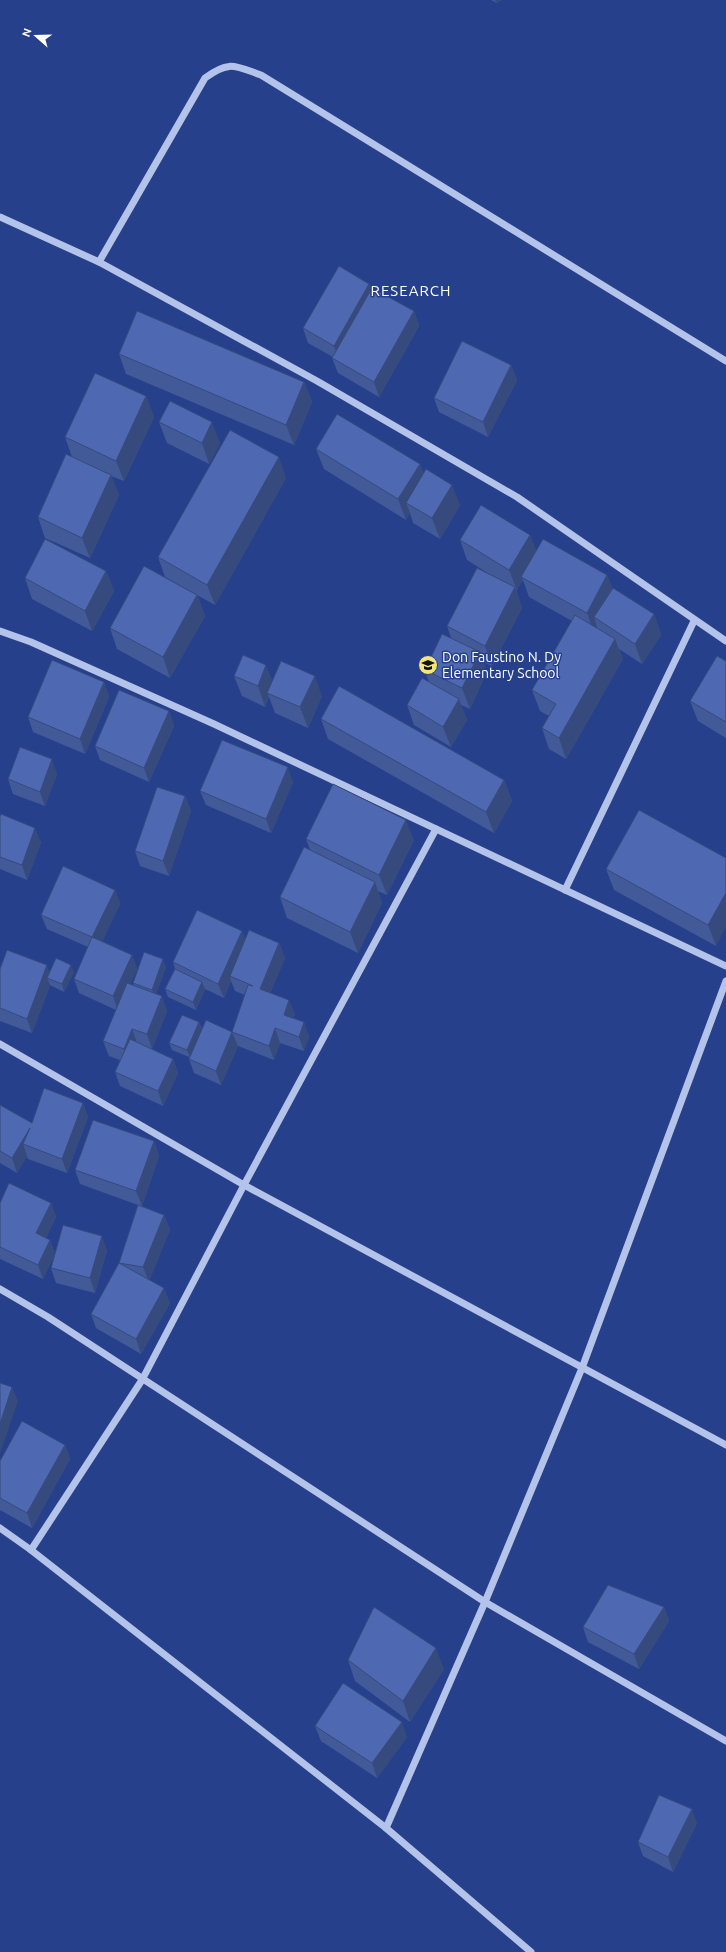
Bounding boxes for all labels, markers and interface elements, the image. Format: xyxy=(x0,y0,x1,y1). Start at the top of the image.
north arrow xyxy=(16,16,56,56)
text: N xyxy=(20,27,34,38)
district label: RESEARCH xyxy=(371,282,451,299)
place label: Don Faustino N. Dy Elementary School xyxy=(442,649,561,681)
school or university icon: Don Faustino N. Dy Elementary School xyxy=(417,654,439,676)

